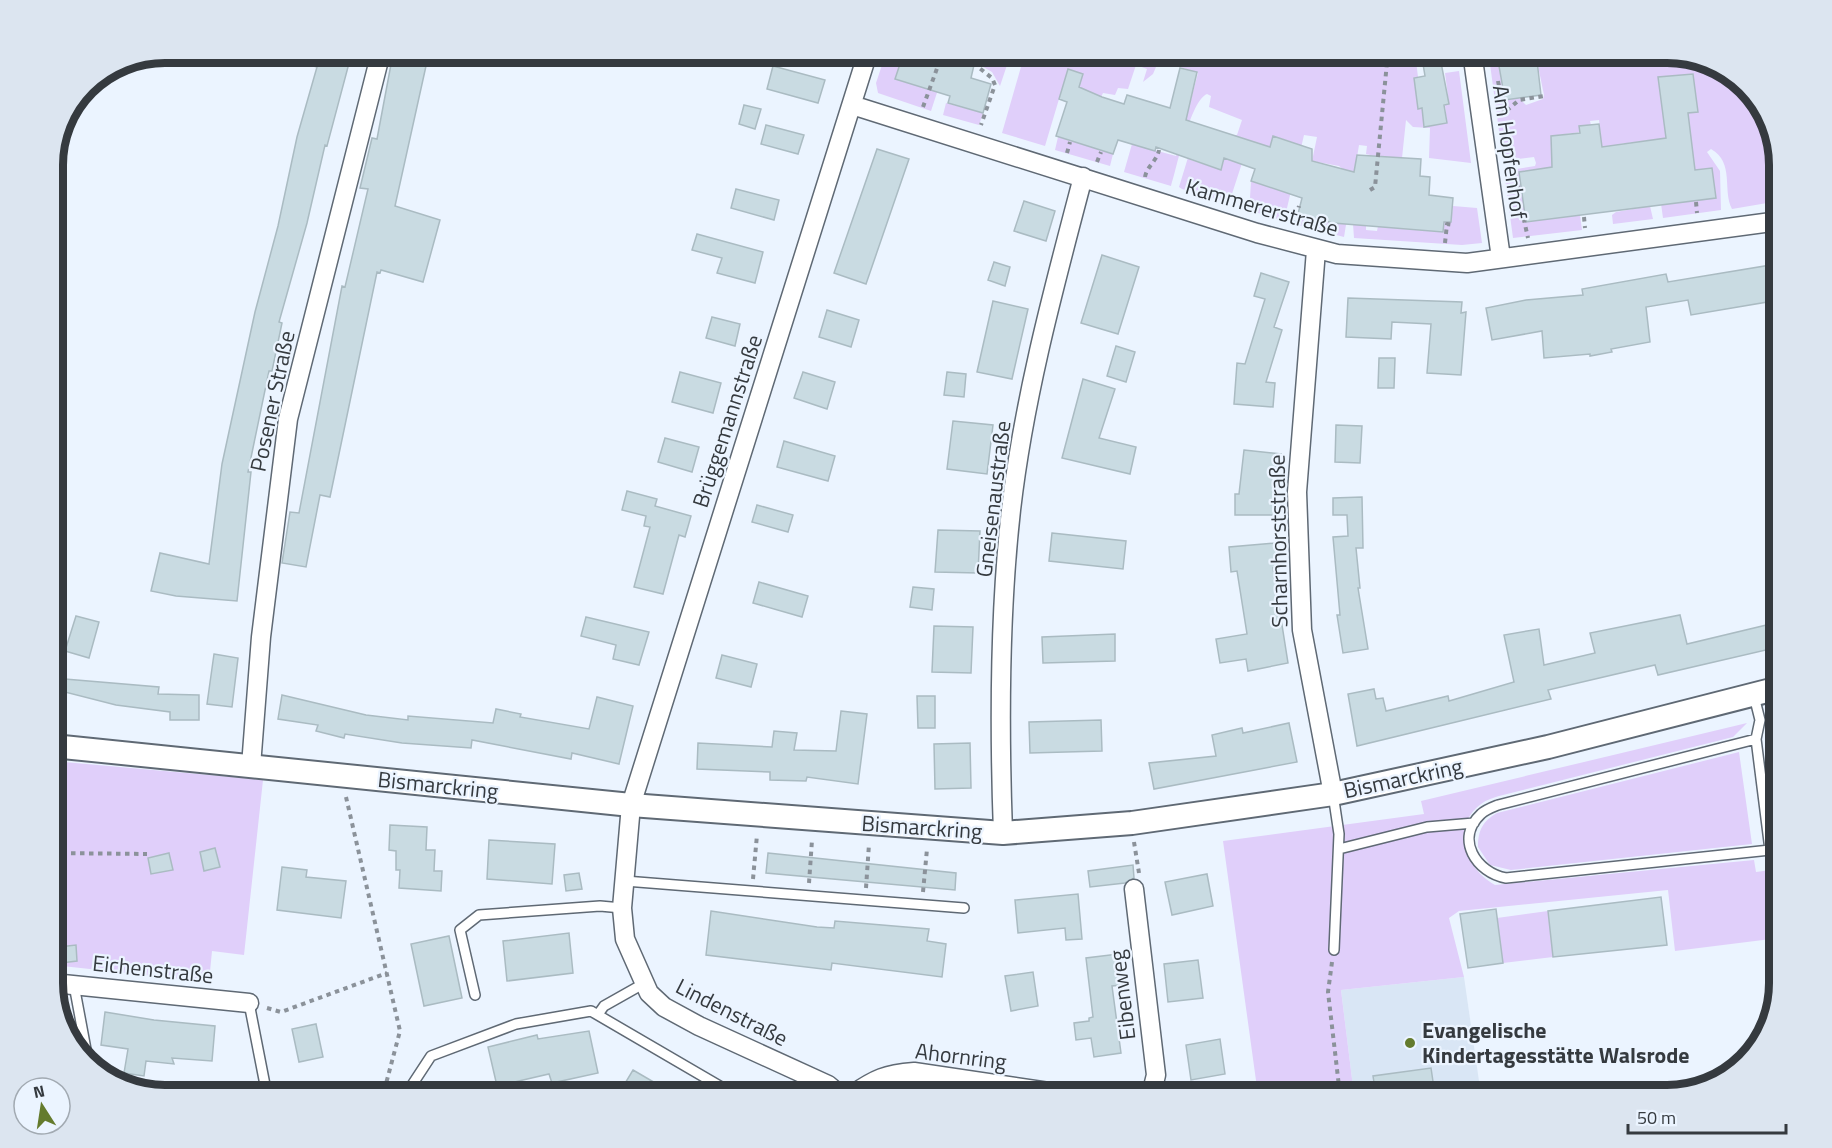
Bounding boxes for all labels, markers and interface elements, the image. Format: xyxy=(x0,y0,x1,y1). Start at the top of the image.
street label: Am Hopfenhof xyxy=(1484,83,1536,222)
street label: Kammererstraße xyxy=(1181,169,1343,245)
street label: Posener Straße xyxy=(240,327,304,475)
street label: Brüggemannstraße xyxy=(683,330,771,512)
street label: Gneisenaustraße xyxy=(967,419,1019,579)
street label: Scharnhorststraße xyxy=(1259,454,1297,628)
street label: Bismarckring xyxy=(1340,749,1466,807)
street label: Bismarckring xyxy=(376,762,500,808)
street label: Bismarckring xyxy=(860,806,984,848)
street label: Eichenstraße xyxy=(91,946,215,992)
street label: Eibenweg xyxy=(1100,948,1144,1042)
street label: Lindenstraße xyxy=(670,969,794,1055)
place label: Evangelische Kindertagesstätte Walsrode xyxy=(1422,1013,1690,1072)
street label: Ahornring xyxy=(914,1034,1008,1078)
marker: Evangelische Kindertagesstätte Walsrode xyxy=(1403,1036,1417,1050)
north arrow xyxy=(12,1076,72,1136)
text: N xyxy=(31,1078,47,1104)
scale bar xyxy=(1628,1097,1786,1135)
text: 50 m xyxy=(1637,1104,1676,1131)

